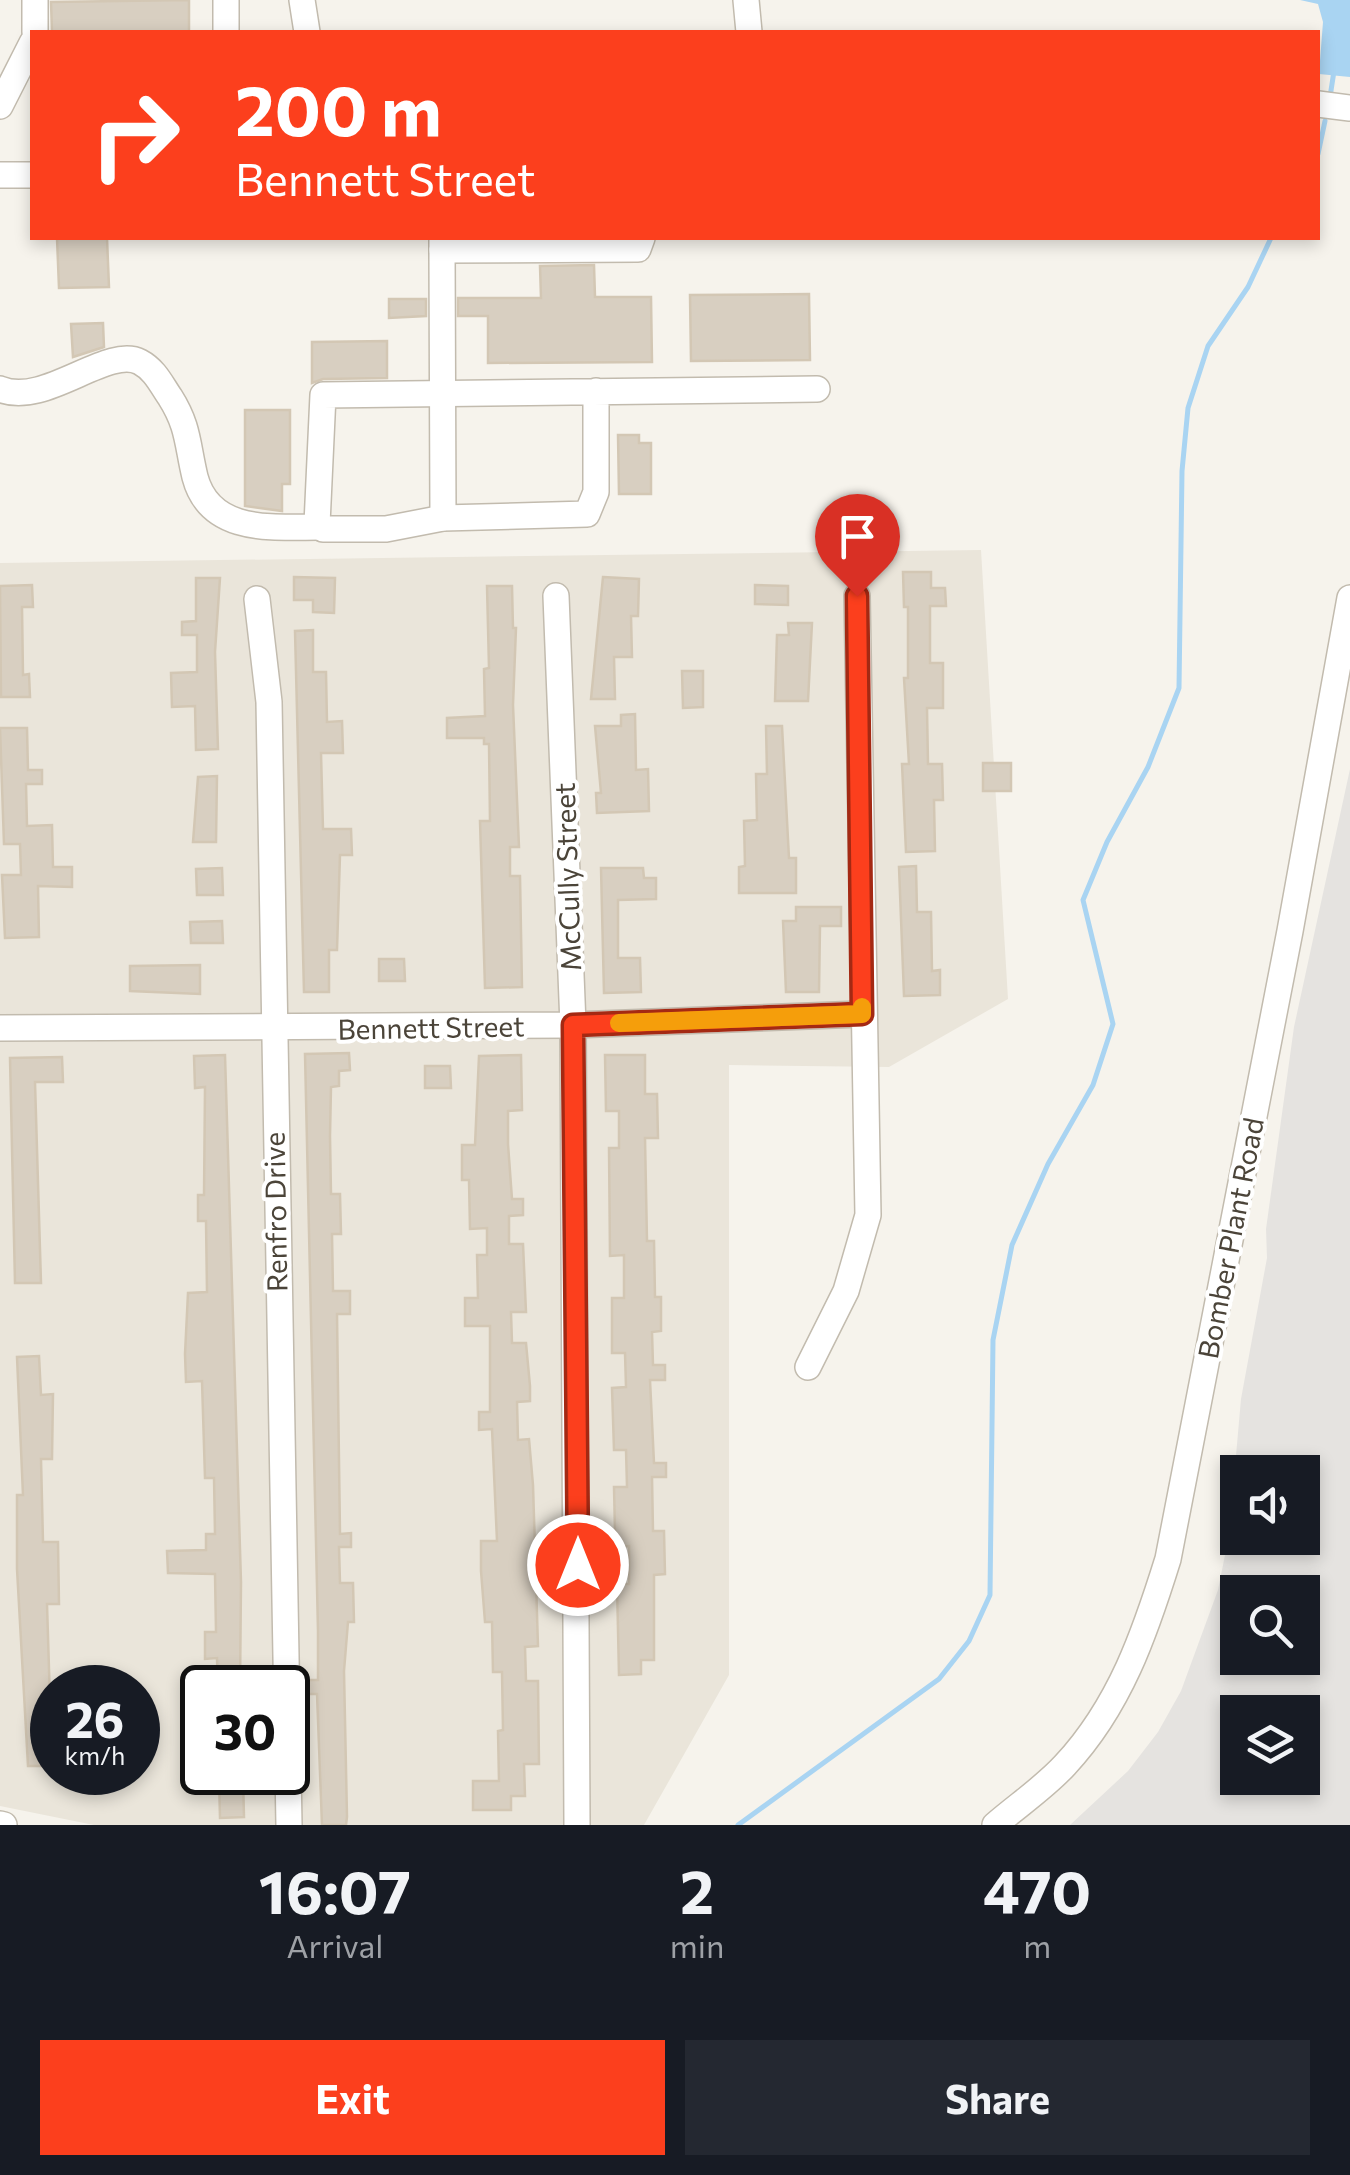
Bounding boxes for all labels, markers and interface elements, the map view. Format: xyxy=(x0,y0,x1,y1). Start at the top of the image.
text: 200 m xyxy=(235,65,442,150)
icon: right xyxy=(70,70,200,200)
text: Bennett Street xyxy=(235,150,535,205)
pin xyxy=(815,494,900,597)
icon: arrive xyxy=(830,509,885,564)
street label: McCully Street xyxy=(547,782,587,972)
street label: Bennett Street xyxy=(337,1008,525,1046)
street label: Bomber Plant Road xyxy=(1190,1115,1270,1361)
street label: Renfro Drive xyxy=(257,1132,293,1292)
map controls xyxy=(1220,1455,1320,1795)
button: sound xyxy=(1220,1455,1320,1555)
position arrow xyxy=(526,1513,630,1617)
button: search xyxy=(1220,1575,1320,1675)
speed limit sign: 30 xyxy=(180,1665,310,1795)
text: 26 xyxy=(65,1687,124,1748)
button: layers xyxy=(1220,1695,1320,1795)
text: km/h xyxy=(65,1740,125,1770)
text: 16:07 xyxy=(259,1853,411,1926)
text: 2 xyxy=(680,1853,714,1926)
text: 470 xyxy=(983,1853,1091,1926)
text: Arrival xyxy=(287,1925,383,1965)
text: min xyxy=(670,1925,724,1965)
text: m xyxy=(1023,1925,1051,1965)
button: Exit xyxy=(40,2040,665,2155)
button: Share xyxy=(685,2040,1310,2155)

